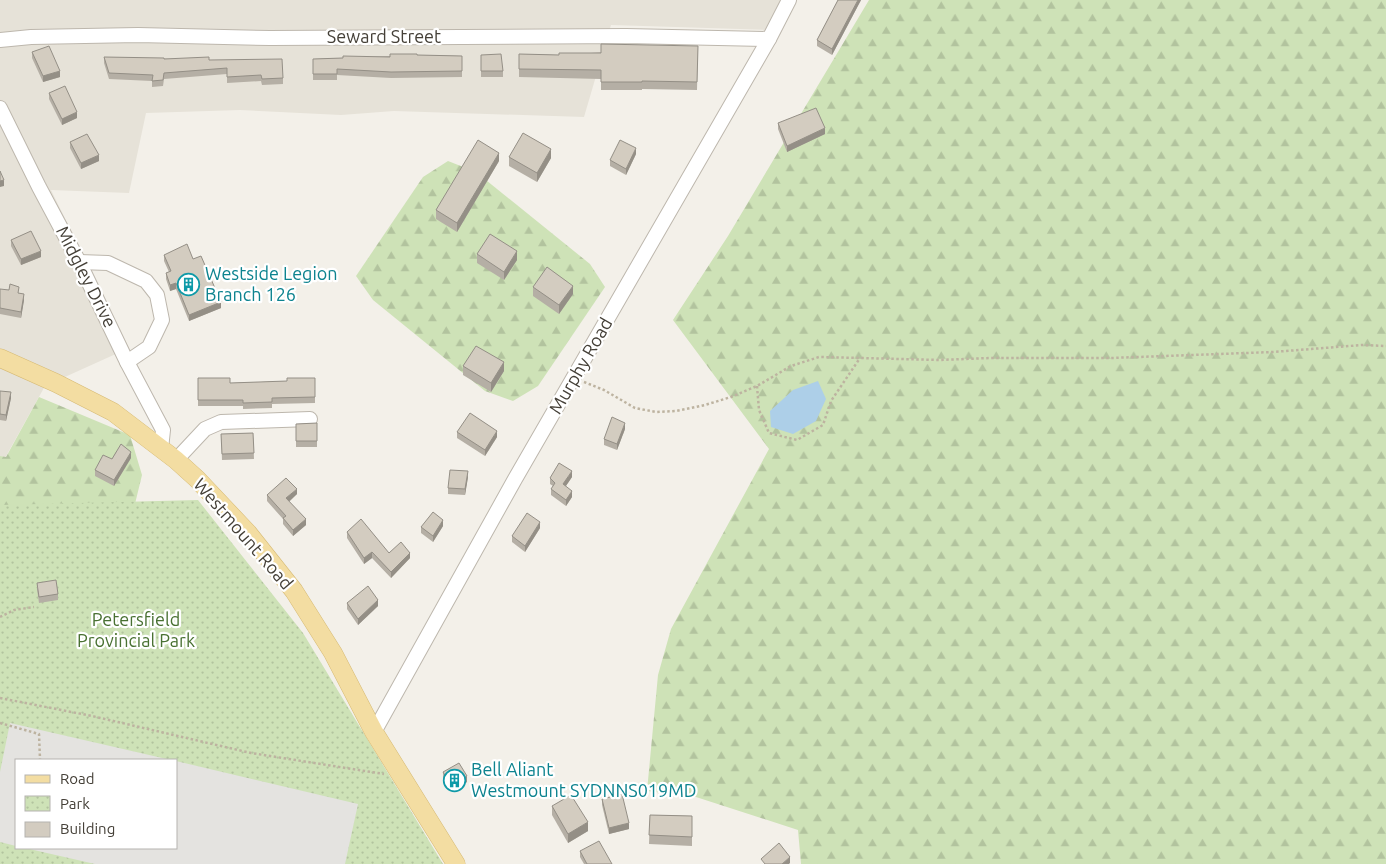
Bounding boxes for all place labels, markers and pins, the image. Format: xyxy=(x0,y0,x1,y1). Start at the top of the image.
place label: Westside Legion Branch 126 xyxy=(205,263,338,304)
building icon: Westside Legion Branch 126 xyxy=(177,272,201,296)
place label: Bell Aliant Westmount SYDNNS019MD xyxy=(471,759,697,800)
building icon: Bell Aliant Westmount SYDNNS019MD xyxy=(443,768,467,792)

